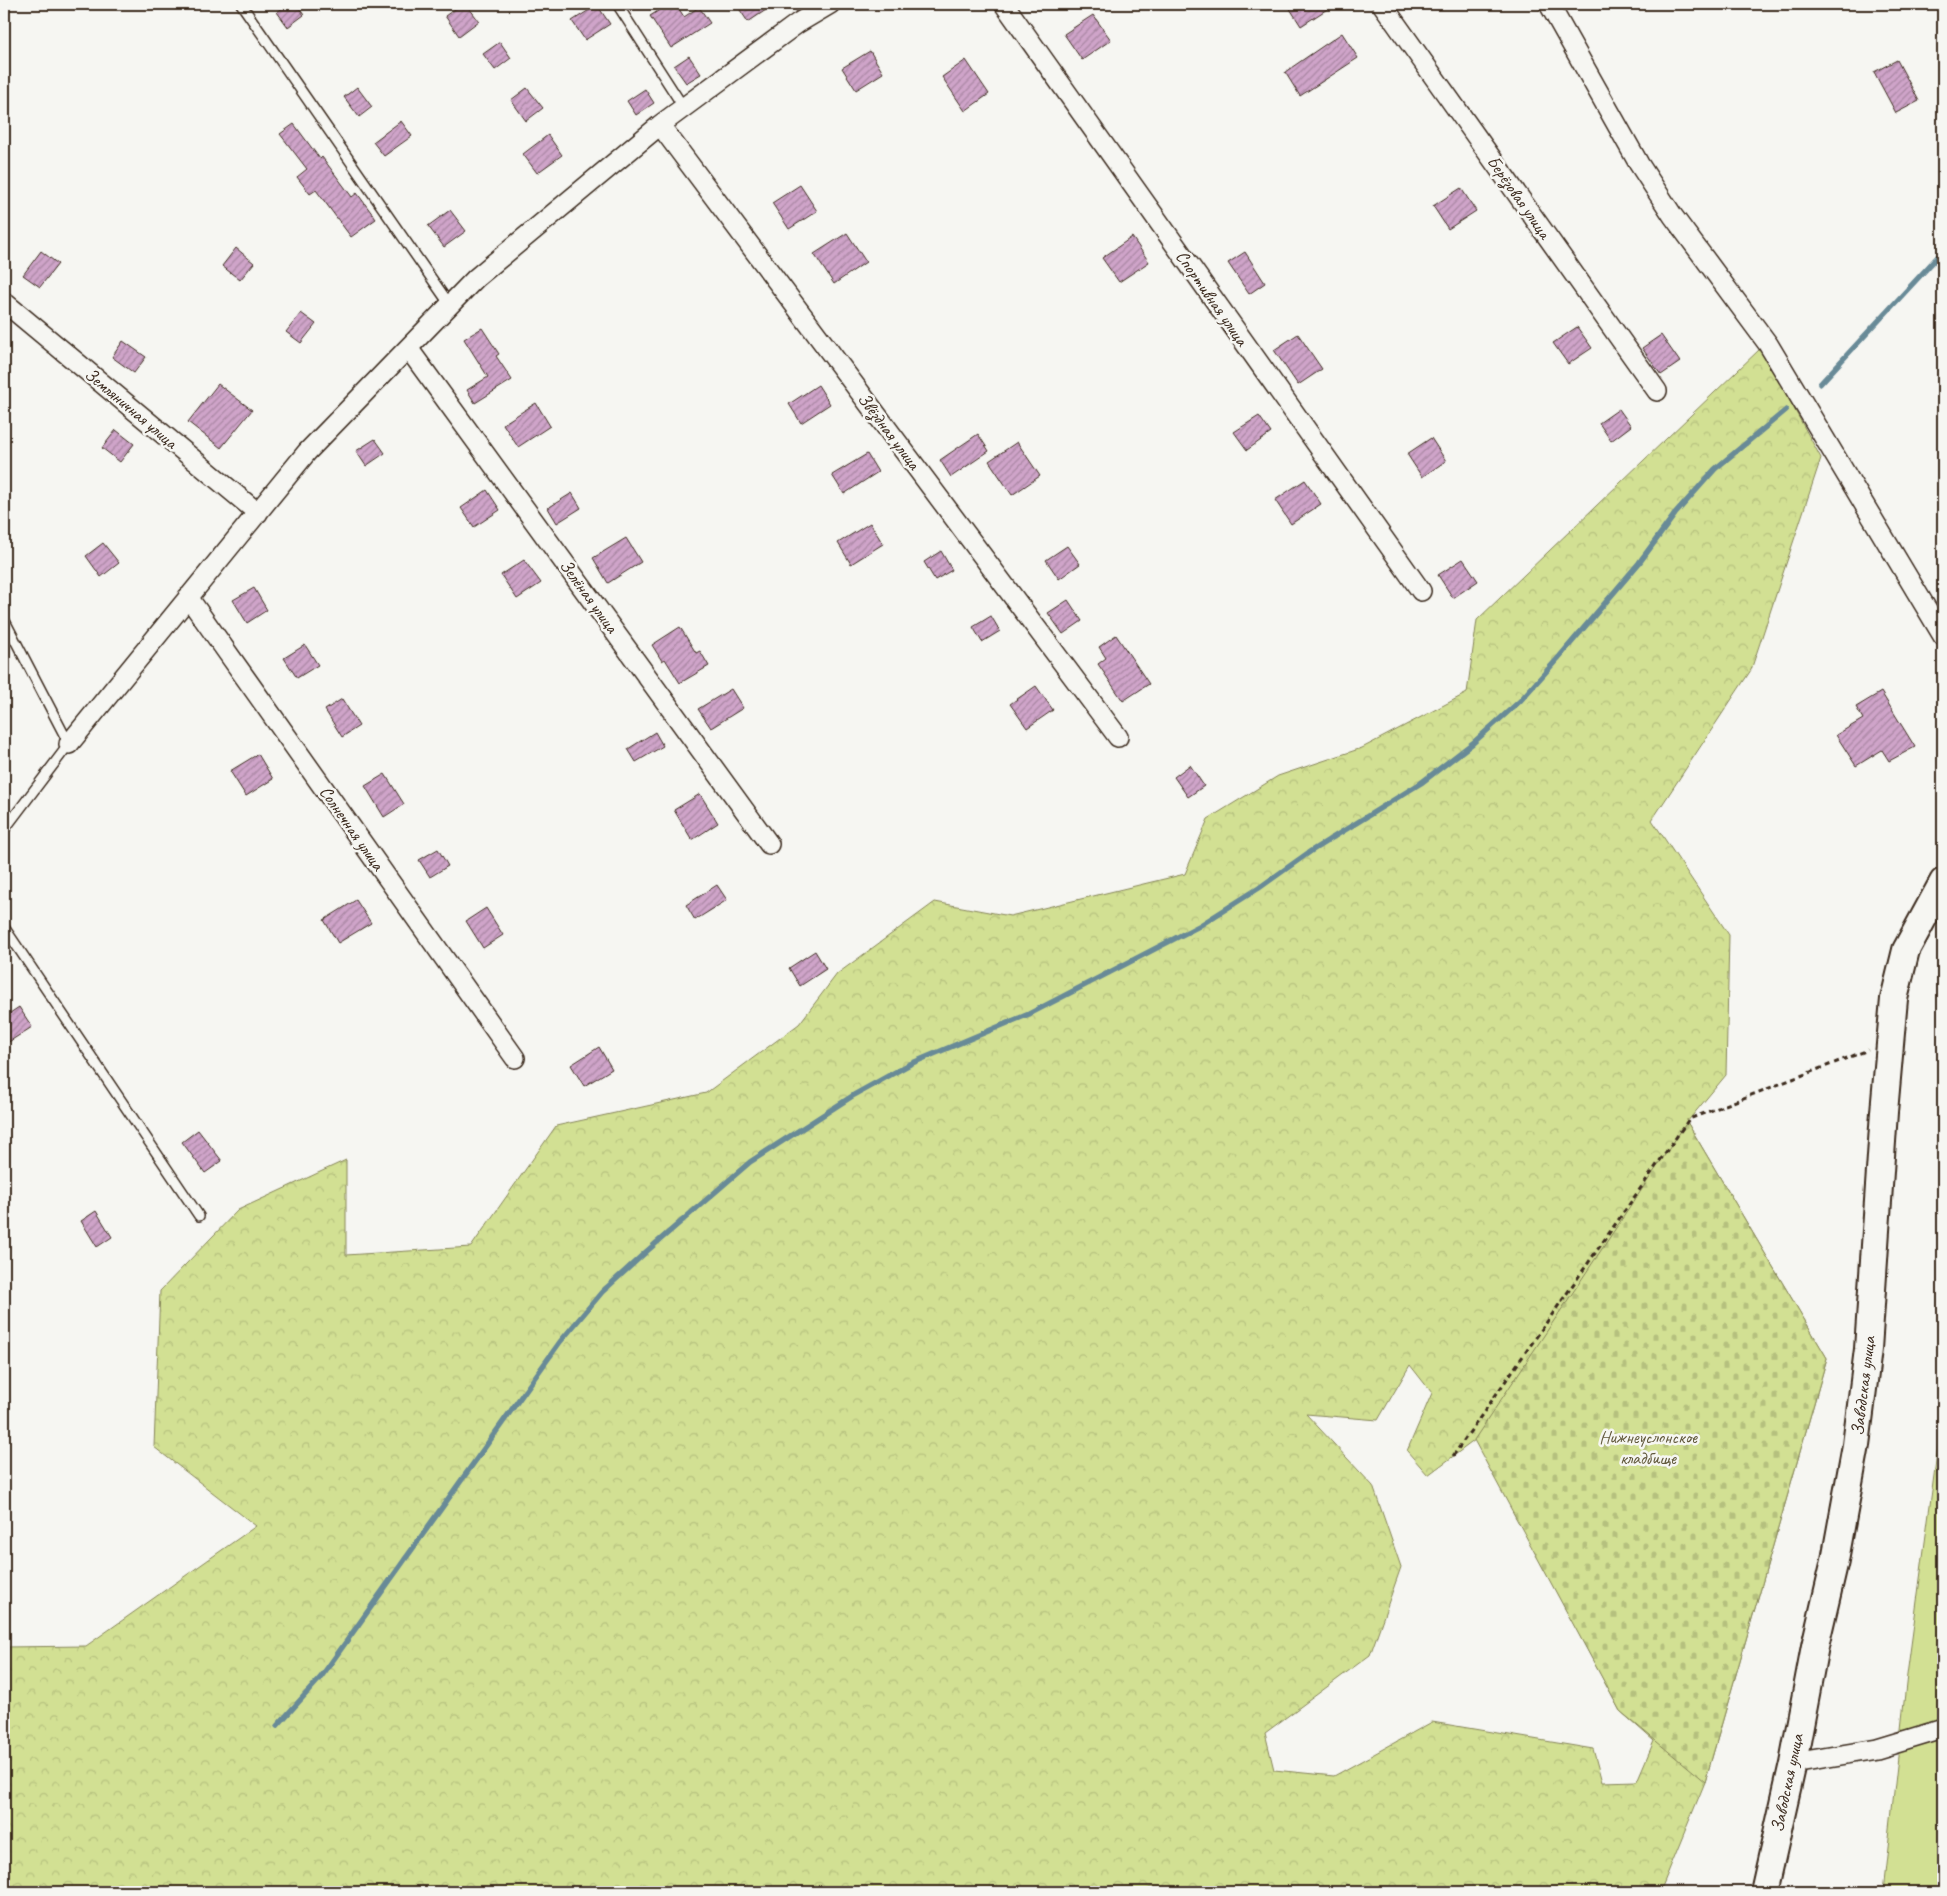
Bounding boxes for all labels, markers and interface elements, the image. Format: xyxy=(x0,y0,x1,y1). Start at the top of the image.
street label: Берёзовая улица xyxy=(1482,151,1557,245)
street label: Спортивная улица xyxy=(1171,246,1254,351)
street label: Земляничная улица xyxy=(80,363,183,454)
street label: Звёздная улица xyxy=(852,388,926,476)
street label: Зелёная улица xyxy=(555,555,624,638)
street label: Солнечная улица xyxy=(315,781,390,875)
street label: Заводская улица xyxy=(1846,1334,1880,1437)
park label: Нижнеуслонское кладбище xyxy=(1599,1426,1698,1469)
street label: Заводская улица xyxy=(1766,1731,1808,1834)

